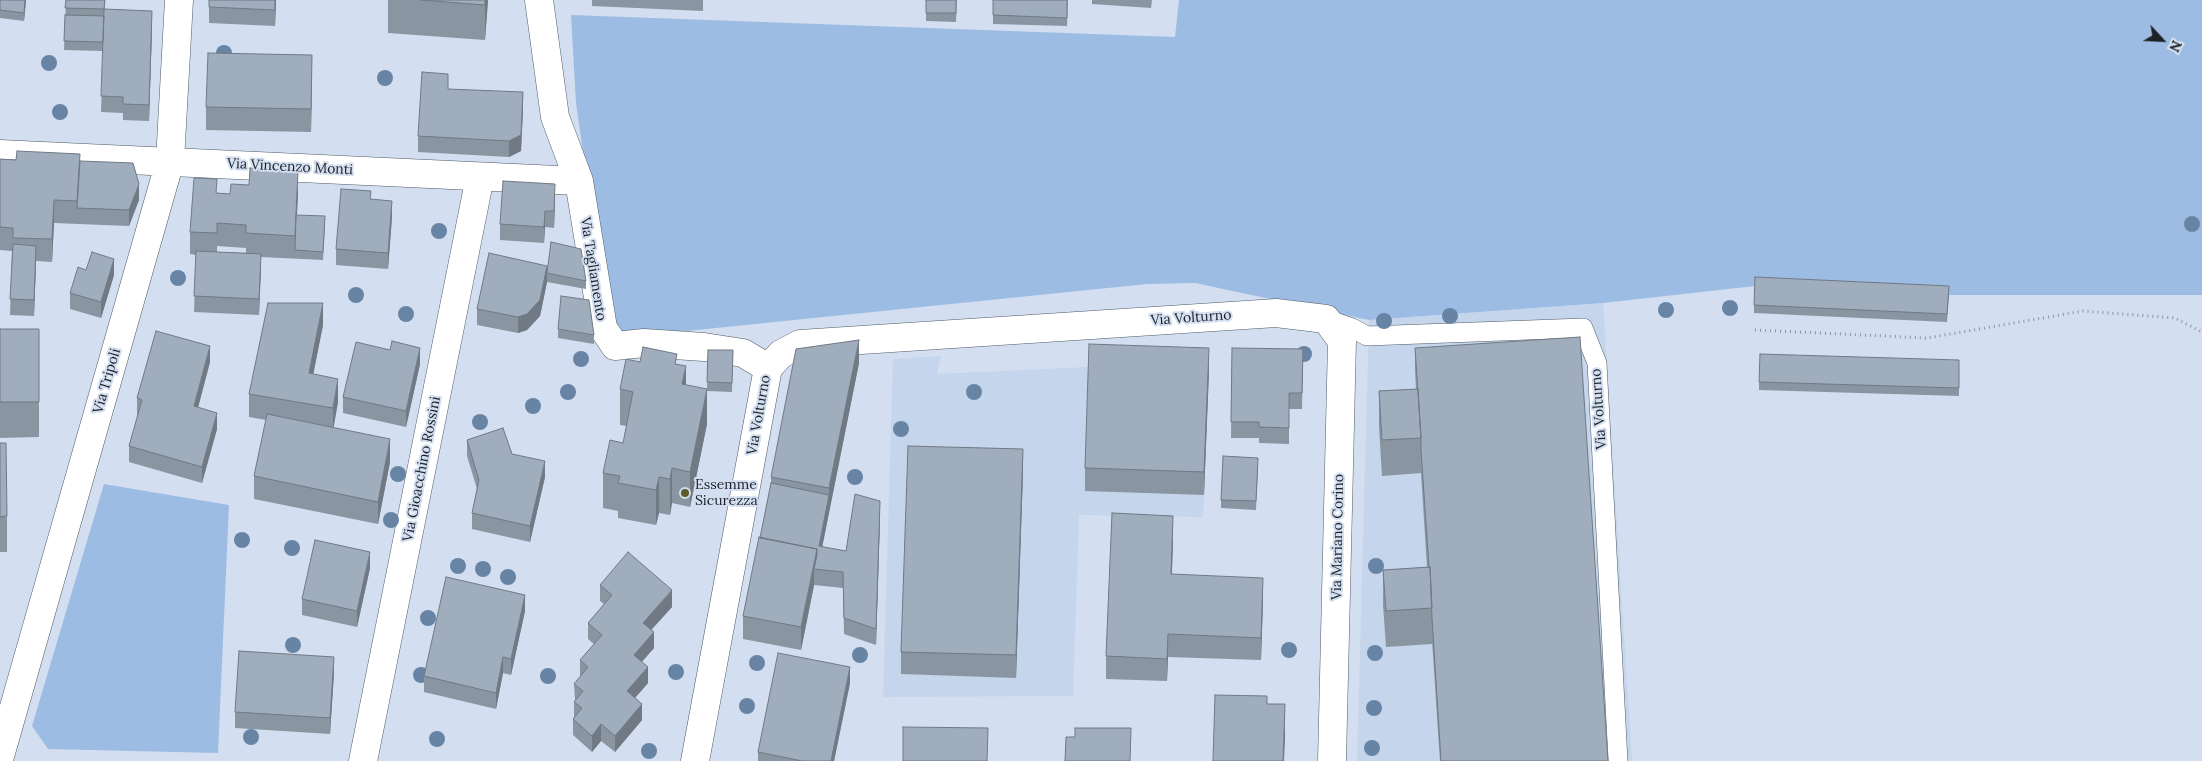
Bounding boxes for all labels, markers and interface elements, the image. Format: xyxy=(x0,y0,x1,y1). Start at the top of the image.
north arrow xyxy=(2137,15,2187,65)
text: N xyxy=(2165,38,2186,55)
street label: Via Vincenzo Monti xyxy=(227,155,353,179)
street label: Via Tagliamento xyxy=(577,216,609,322)
street label: Via Volturno xyxy=(1150,307,1232,329)
street label: Via Tripoli xyxy=(90,347,124,415)
street label: Via Volturno xyxy=(1588,368,1610,450)
street label: Via Volturno xyxy=(744,374,774,456)
street label: Via Gioacchino Rossini xyxy=(400,395,444,543)
street label: Via Mariano Corino xyxy=(1329,474,1347,600)
place label: Essemme Sicurezza xyxy=(695,477,758,510)
marker: Essemme Sicurezza xyxy=(679,487,691,499)

